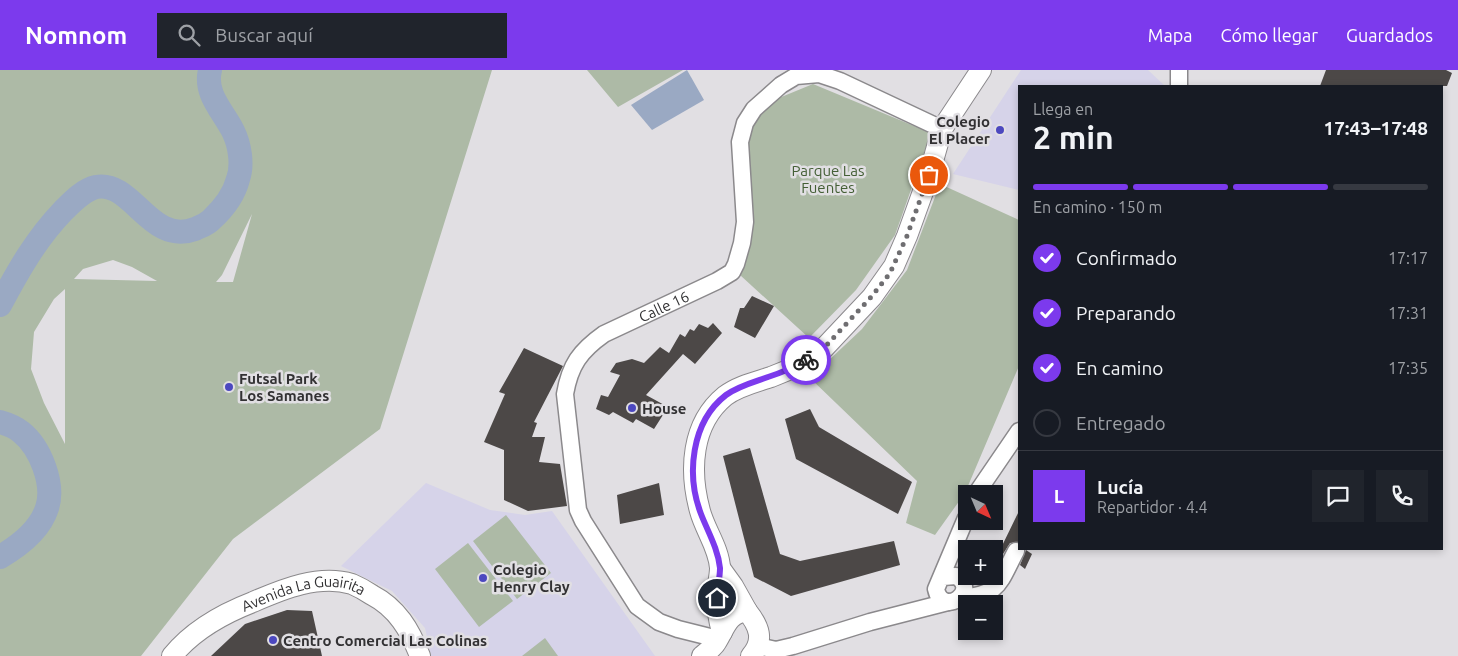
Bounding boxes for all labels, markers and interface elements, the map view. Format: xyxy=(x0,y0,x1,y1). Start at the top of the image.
search box xyxy=(157,13,507,58)
icon: search xyxy=(175,21,203,49)
text: Nomnom xyxy=(25,22,127,49)
text: Buscar aquí xyxy=(215,24,313,46)
text: Mapa xyxy=(1148,25,1193,45)
text: Cómo llegar xyxy=(1221,25,1318,45)
text: Guardados xyxy=(1346,25,1433,45)
text: Llega en xyxy=(1033,100,1093,118)
place label: Colegio El Placer xyxy=(929,113,991,147)
text: 17:43–17:48 xyxy=(1323,117,1428,139)
text: 2 min xyxy=(1033,119,1114,155)
marker: Colegio El Placer xyxy=(994,124,1006,136)
pin xyxy=(908,154,950,196)
icon: bag xyxy=(915,161,943,189)
park label: Parque Las Fuentes xyxy=(791,162,865,196)
text: En camino · 150 m xyxy=(1033,198,1162,216)
icon: check xyxy=(1033,244,1061,272)
text: Confirmado xyxy=(1076,247,1177,269)
text: 17:17 xyxy=(1388,249,1428,267)
street label: Calle 16 xyxy=(636,287,691,325)
icon: check xyxy=(1033,299,1061,327)
text: Preparando xyxy=(1076,302,1176,324)
text: 17:31 xyxy=(1388,304,1428,322)
courier xyxy=(781,335,831,385)
icon: bike xyxy=(792,346,820,374)
icon: check xyxy=(1033,354,1061,382)
text: En camino xyxy=(1076,357,1163,379)
text: 17:35 xyxy=(1388,359,1428,377)
place label: Futsal Park Los Samanes xyxy=(239,370,329,404)
marker: Futsal Park Los Samanes xyxy=(223,381,235,393)
place label: House xyxy=(642,400,686,417)
marker: House xyxy=(626,402,638,414)
text: Entregado xyxy=(1076,412,1166,434)
button: chat xyxy=(1312,470,1364,522)
button: phone xyxy=(1376,470,1428,522)
text: Lucía xyxy=(1097,476,1144,498)
north arrow xyxy=(958,485,1002,530)
map controls xyxy=(958,485,1003,640)
text: L xyxy=(1054,485,1064,507)
text: Repartidor · 4.4 xyxy=(1097,498,1208,516)
button: + xyxy=(958,540,1003,585)
place label: Colegio Henry Clay xyxy=(493,561,570,595)
street label: Avenida La Guairita xyxy=(239,572,369,614)
marker: Colegio Henry Clay xyxy=(477,572,489,584)
pin xyxy=(696,577,738,619)
icon: home xyxy=(703,584,731,612)
button: − xyxy=(958,595,1003,640)
place label: Centro Comercial Las Colinas xyxy=(283,632,487,649)
marker: Centro Comercial Las Colinas xyxy=(267,634,279,646)

